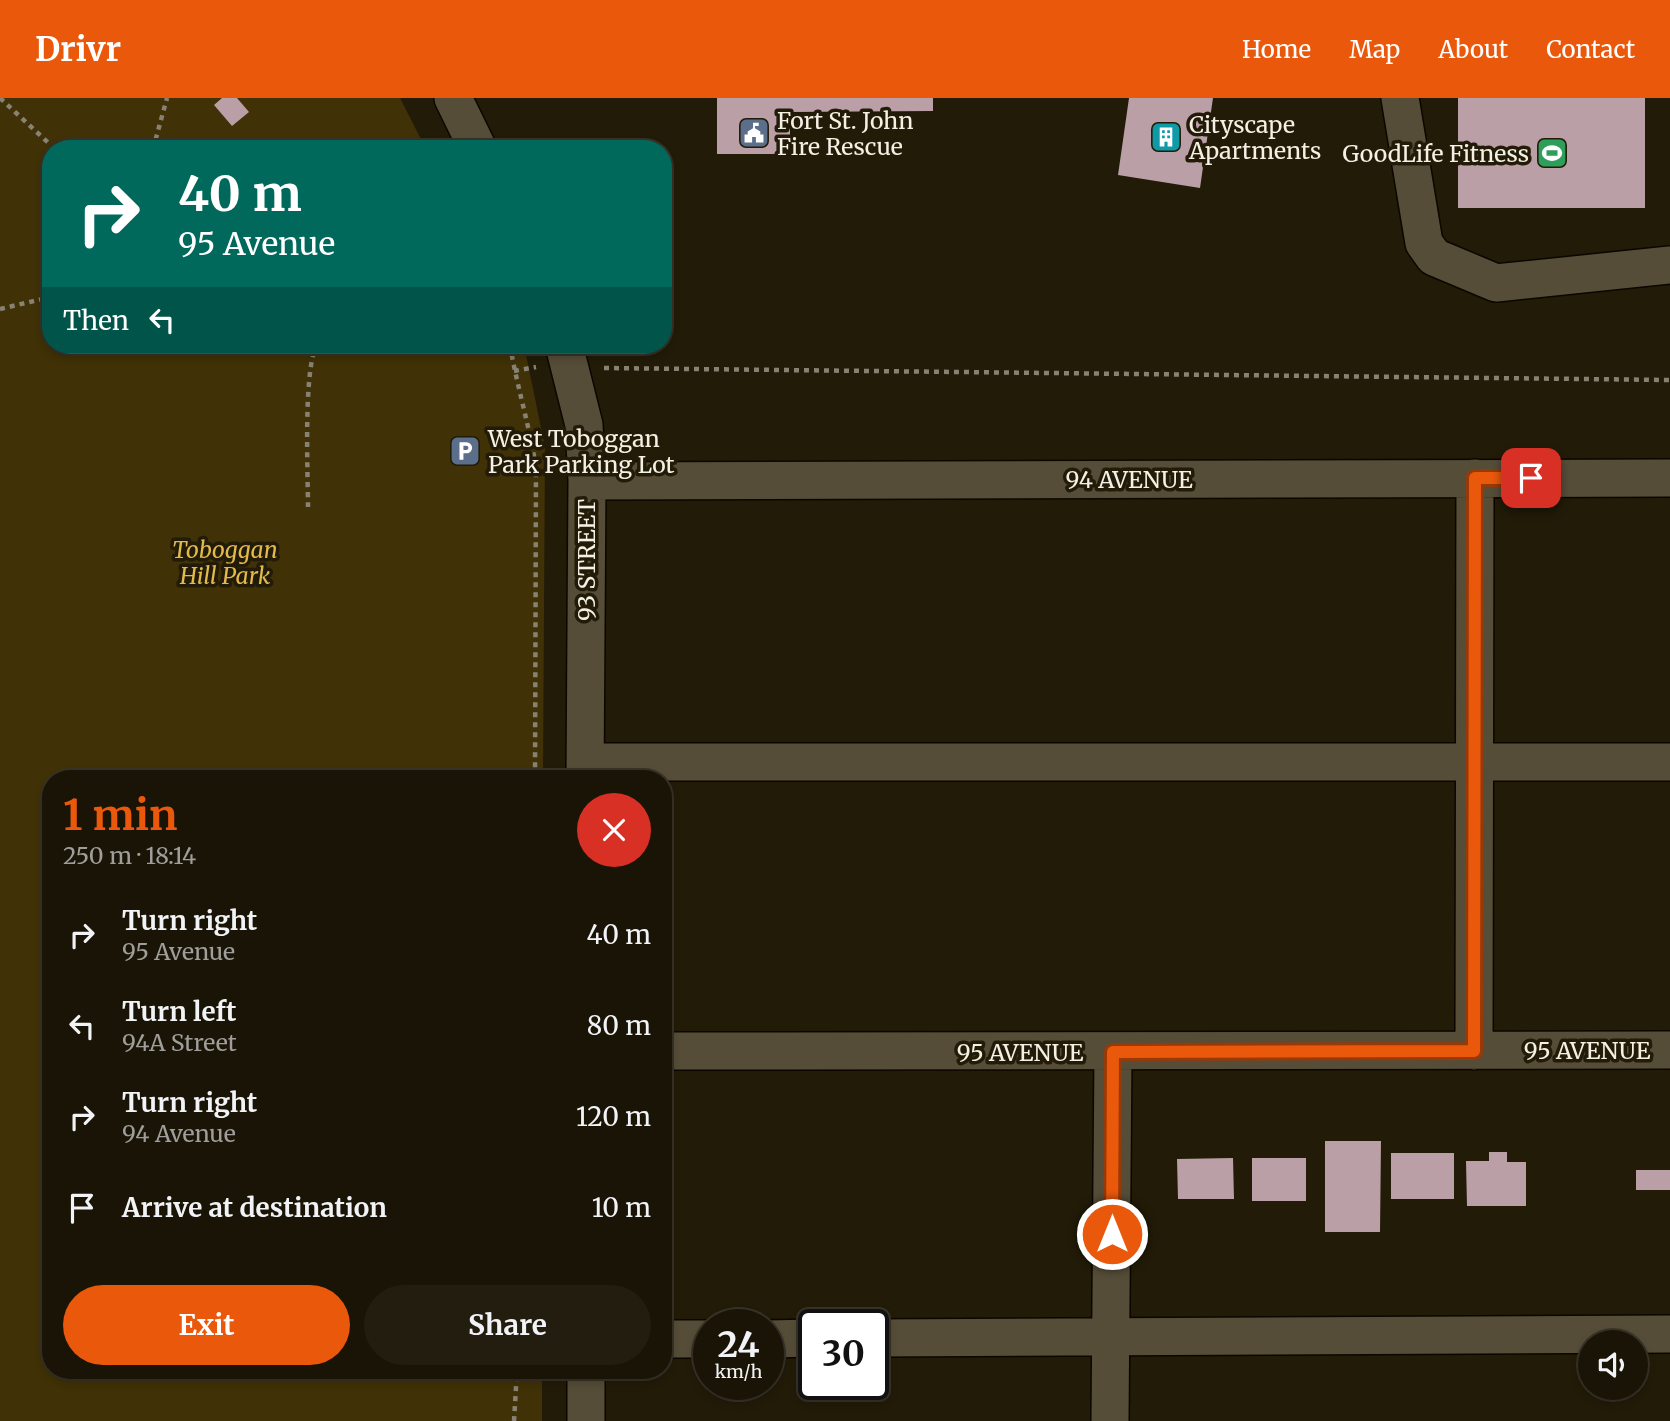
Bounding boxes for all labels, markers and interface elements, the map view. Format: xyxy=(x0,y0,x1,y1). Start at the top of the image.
text: Drivr xyxy=(35,29,121,70)
text: Home xyxy=(1242,34,1311,65)
text: Map xyxy=(1349,34,1400,65)
text: About xyxy=(1438,34,1508,65)
text: Contact xyxy=(1546,34,1635,65)
place label: Fort St. John Fire Rescue xyxy=(777,106,913,161)
place label: Cityscape Apartments xyxy=(1188,110,1321,165)
public building icon: Fort St. John Fire Rescue xyxy=(737,116,771,150)
building icon: Cityscape Apartments xyxy=(1149,120,1183,154)
sports icon: GoodLife Fitness xyxy=(1535,136,1569,170)
place label: GoodLife Fitness xyxy=(1342,139,1529,168)
text: 40 m xyxy=(178,163,302,224)
icon: right xyxy=(63,168,154,259)
text: 95 Avenue xyxy=(178,224,335,264)
icon: left xyxy=(143,301,181,339)
text: Then xyxy=(63,304,129,337)
place label: West Toboggan Park Parking Lot xyxy=(487,424,675,479)
parking icon: West Toboggan Park Parking Lot xyxy=(448,434,482,468)
pin xyxy=(1501,448,1561,508)
icon: arrive xyxy=(1512,459,1550,497)
street label: 94 AVENUE xyxy=(1065,465,1193,494)
street label: 93 STREET xyxy=(572,499,601,621)
park label: Toboggan Hill Park xyxy=(172,535,278,590)
text: 1 min xyxy=(63,789,177,841)
button: close xyxy=(577,793,651,867)
text: 250 m · 18:14 xyxy=(63,841,196,870)
text: Turn right xyxy=(122,904,257,937)
icon: right xyxy=(63,916,101,954)
text: 40 m xyxy=(587,918,651,951)
text: 95 Avenue xyxy=(122,937,235,966)
text: Turn left xyxy=(122,995,236,1028)
icon: left xyxy=(63,1007,101,1045)
text: 80 m xyxy=(587,1009,651,1042)
text: 94A Street xyxy=(122,1028,237,1057)
street label: 95 AVENUE xyxy=(1524,1036,1651,1065)
street label: 95 AVENUE xyxy=(957,1038,1084,1067)
text: Turn right xyxy=(122,1086,257,1119)
icon: right xyxy=(63,1098,101,1136)
text: 120 m xyxy=(576,1100,651,1133)
text: 94 Avenue xyxy=(122,1119,236,1148)
icon: arrive xyxy=(63,1189,101,1227)
text: Arrive at destination xyxy=(122,1191,387,1224)
text: 10 m xyxy=(592,1191,651,1224)
position arrow xyxy=(1075,1197,1149,1271)
button: Exit xyxy=(63,1285,350,1365)
button: Share xyxy=(364,1285,651,1365)
speed limit sign: 30 xyxy=(798,1309,889,1400)
text: 24 xyxy=(717,1323,760,1367)
map controls xyxy=(1578,1330,1648,1400)
button: sound xyxy=(1578,1330,1648,1400)
text: km/h xyxy=(715,1360,762,1383)

